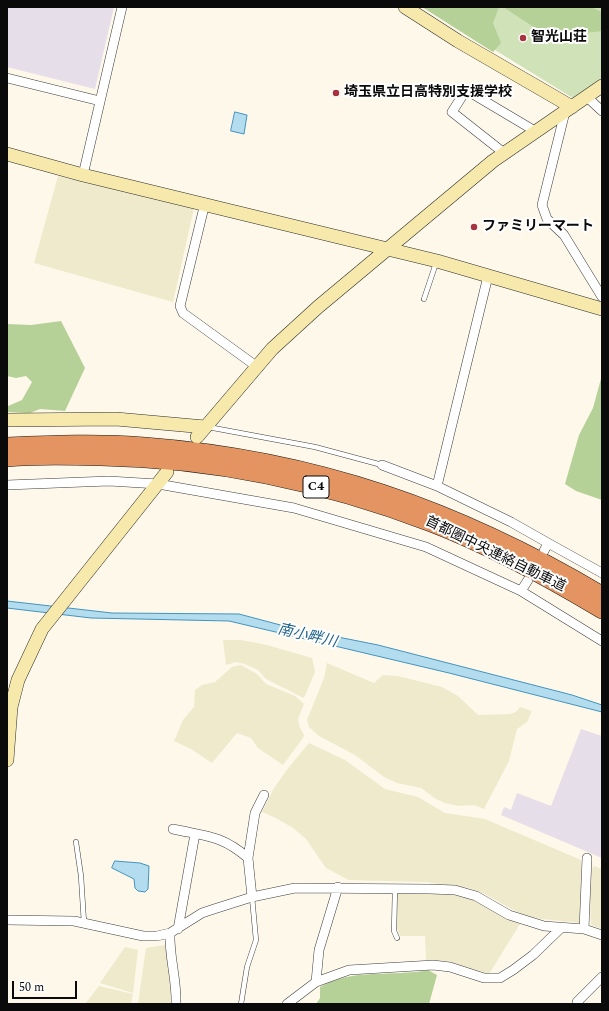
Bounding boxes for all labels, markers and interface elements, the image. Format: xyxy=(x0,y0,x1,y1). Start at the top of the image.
place label: 智光山荘 xyxy=(531,30,587,46)
marker: 智光山荘 xyxy=(518,33,528,43)
place label: 埼玉県立日高特別支援学校 xyxy=(344,85,512,101)
marker: 埼玉県立日高特別支援学校 xyxy=(331,88,341,98)
place label: ファミリーマート xyxy=(482,219,594,235)
marker: ファミリーマート xyxy=(469,222,479,232)
road number: C4 xyxy=(303,476,329,498)
street label: 首都圏中央連絡自動車道 xyxy=(422,514,568,596)
water label: 南小畔川 xyxy=(276,621,338,653)
scale bar xyxy=(14,973,79,999)
text: 50 m xyxy=(19,978,44,997)

